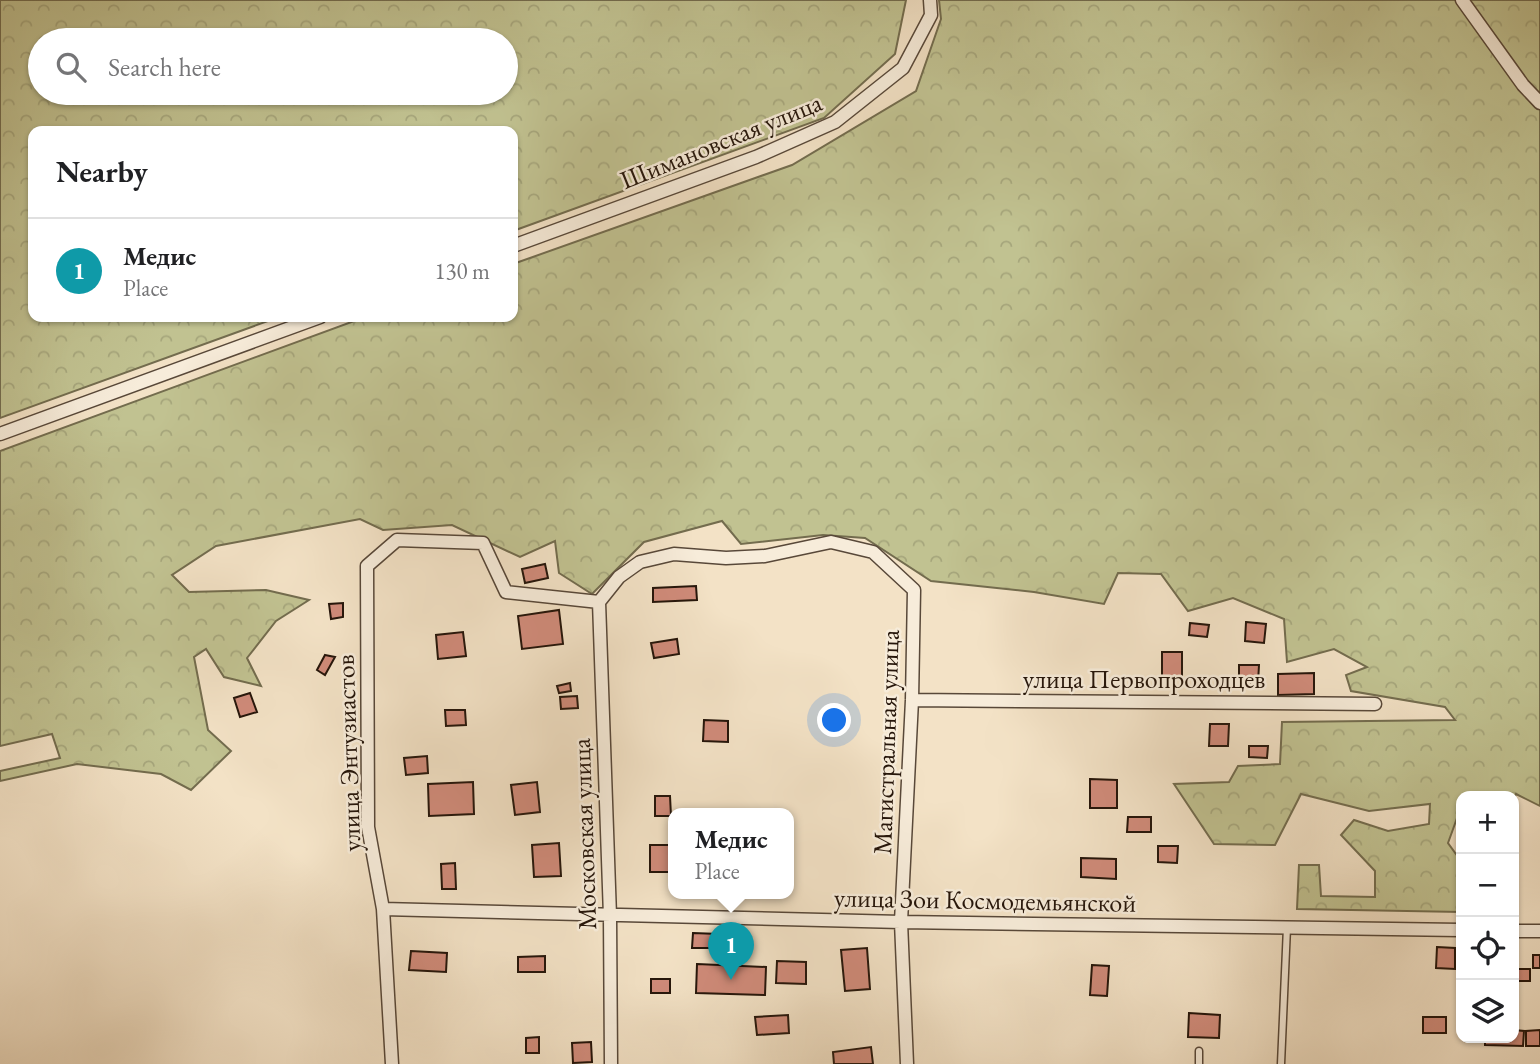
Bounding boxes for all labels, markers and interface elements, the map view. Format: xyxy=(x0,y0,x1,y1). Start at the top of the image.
search box xyxy=(28,28,518,105)
icon: search xyxy=(52,48,90,86)
text: Search here xyxy=(108,50,221,84)
street label: Шимановская улица xyxy=(615,85,828,197)
text: Nearby xyxy=(56,152,148,191)
text: Медис xyxy=(123,239,196,273)
text: 1 xyxy=(73,256,85,286)
text: 130 m xyxy=(434,256,490,286)
text: Place xyxy=(123,273,168,303)
street label: Магистральная улица xyxy=(865,628,907,855)
street label: улица Энтузиастов xyxy=(328,654,368,852)
street label: улица Первопроходцев xyxy=(1023,662,1265,696)
your location xyxy=(817,703,851,737)
street label: Московская улица xyxy=(564,737,604,930)
map controls xyxy=(1456,791,1519,1043)
button: + xyxy=(1456,791,1519,854)
popup xyxy=(668,808,794,899)
text: Медис xyxy=(694,822,768,856)
button: − xyxy=(1456,854,1519,917)
text: Place xyxy=(694,856,740,886)
street label: улица Зои Космодемьянской xyxy=(834,880,1137,920)
button: locate xyxy=(1456,917,1519,980)
pin: 1 xyxy=(708,922,754,980)
button: layers xyxy=(1456,980,1519,1043)

